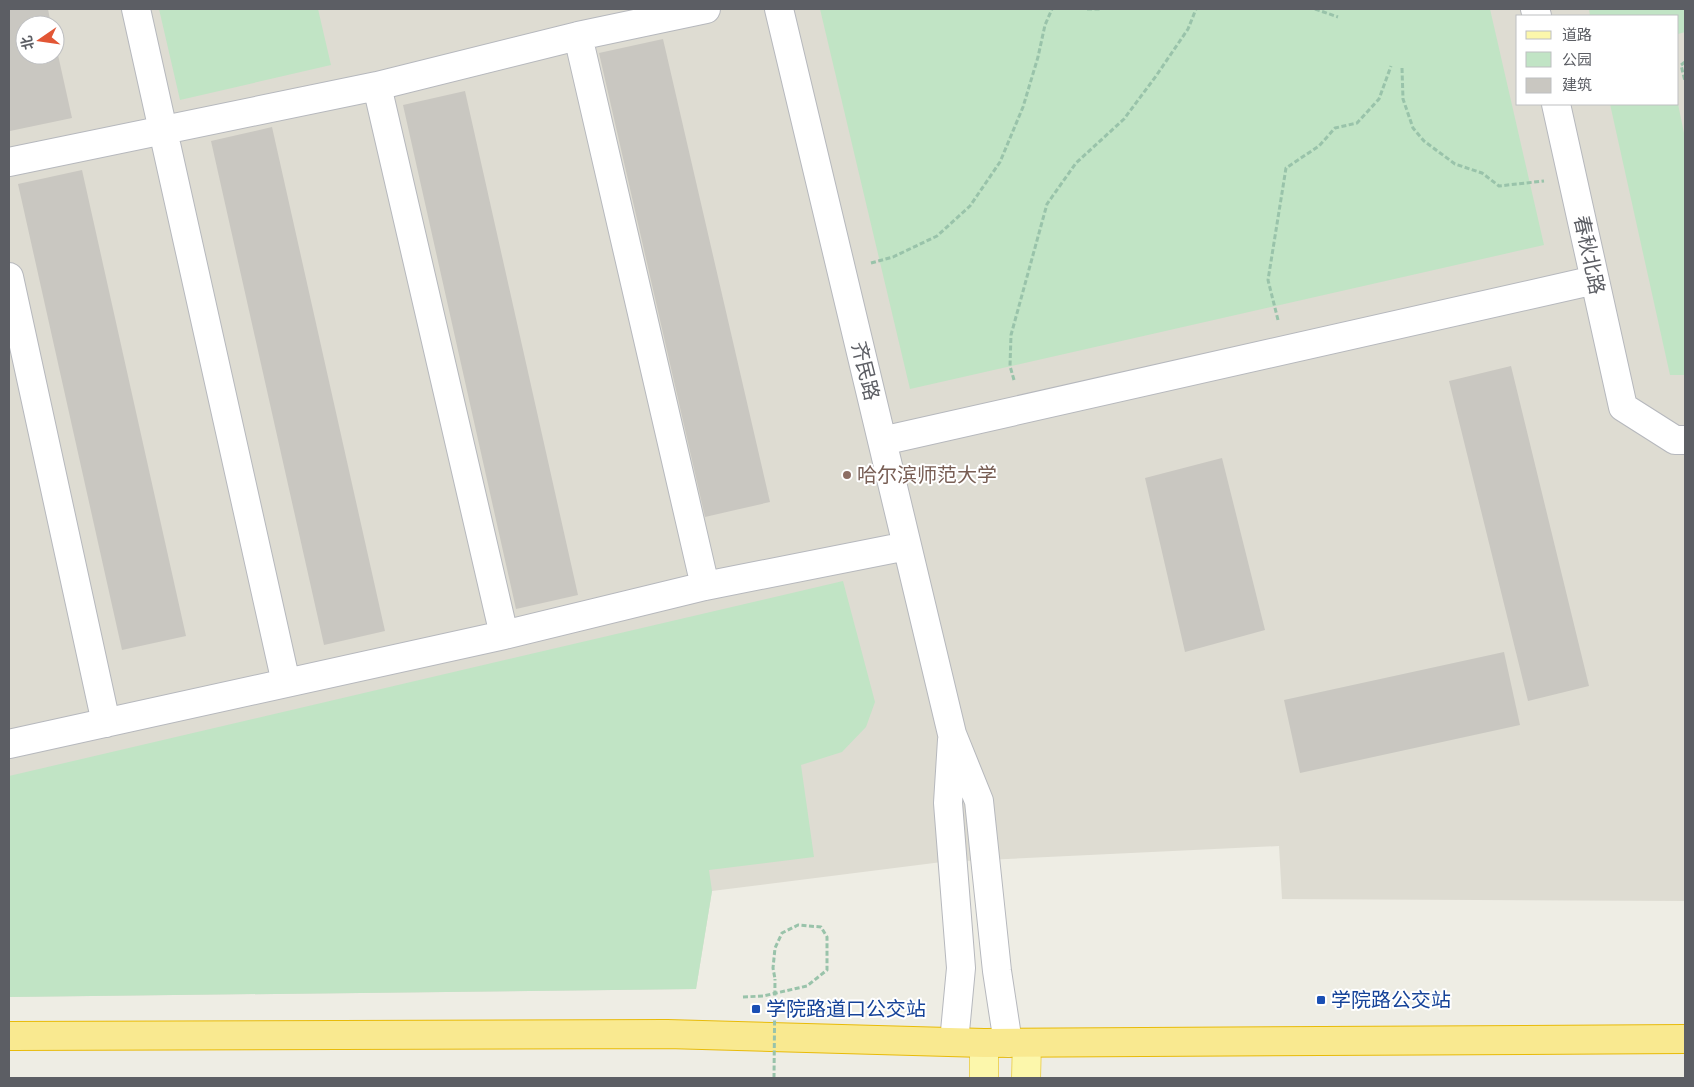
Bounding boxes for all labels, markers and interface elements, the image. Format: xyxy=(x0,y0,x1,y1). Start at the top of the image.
north arrow xyxy=(15,15,65,65)
legend xyxy=(1516,15,1679,105)
text: 道路 xyxy=(1562,24,1592,46)
text: 北 xyxy=(16,34,39,52)
text: 公园 xyxy=(1562,49,1592,71)
text: 建筑 xyxy=(1562,74,1592,96)
street label: 春秋北路 xyxy=(1567,213,1611,297)
street label: 齐民路 xyxy=(844,338,886,404)
place label: 哈尔滨师范大学 xyxy=(857,461,997,490)
marker: 哈尔滨师范大学 xyxy=(841,469,853,481)
place label: 学院路公交站 xyxy=(1331,986,1451,1015)
marker: 学院路公交站 xyxy=(1315,994,1327,1006)
place label: 学院路道口公交站 xyxy=(766,995,926,1024)
marker: 学院路道口公交站 xyxy=(750,1003,762,1015)

